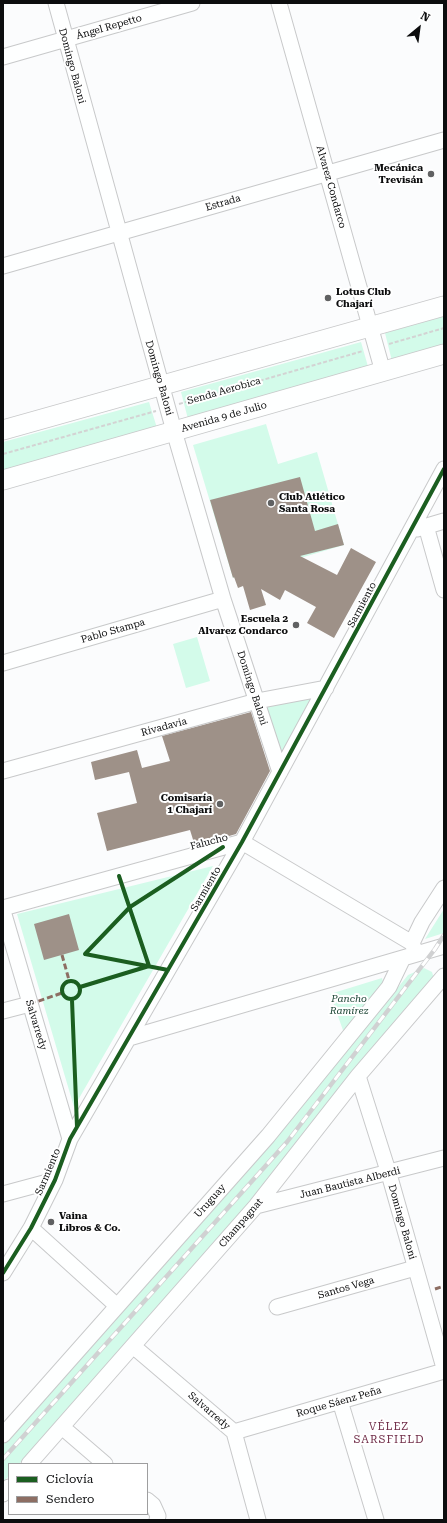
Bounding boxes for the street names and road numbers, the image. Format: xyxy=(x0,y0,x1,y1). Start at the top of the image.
street label: Ángel Repetto xyxy=(75,12,143,42)
street label: Domingo Baloni xyxy=(56,27,88,105)
street label: Alvarez Condarco xyxy=(313,144,349,230)
street label: Estrada xyxy=(204,192,242,214)
street label: Domingo Baloni xyxy=(143,339,175,417)
street label: Senda Aerobica xyxy=(186,375,262,407)
street label: Avenida 9 de Julio xyxy=(180,399,268,435)
street label: Sarmiento xyxy=(345,580,379,630)
street label: Pablo Stampa xyxy=(80,616,146,646)
street label: Domingo Baloni xyxy=(234,649,270,727)
street label: Rivadavia xyxy=(140,715,188,739)
street label: Falucho xyxy=(189,831,229,853)
street label: Sarmiento xyxy=(188,864,224,914)
street label: Salvarredy xyxy=(23,998,49,1052)
street label: Sarmiento xyxy=(33,1147,63,1197)
street label: Juan Bautista Alberdi xyxy=(298,1165,402,1201)
street label: Uruguay xyxy=(192,1182,228,1220)
street label: Domingo Baloni xyxy=(386,1183,418,1261)
street label: Champagnat xyxy=(216,1196,266,1250)
street label: Santos Vega xyxy=(316,1274,376,1302)
street label: Roque Sáenz Peña xyxy=(295,1384,383,1420)
street label: Salvarredy xyxy=(186,1389,232,1433)

